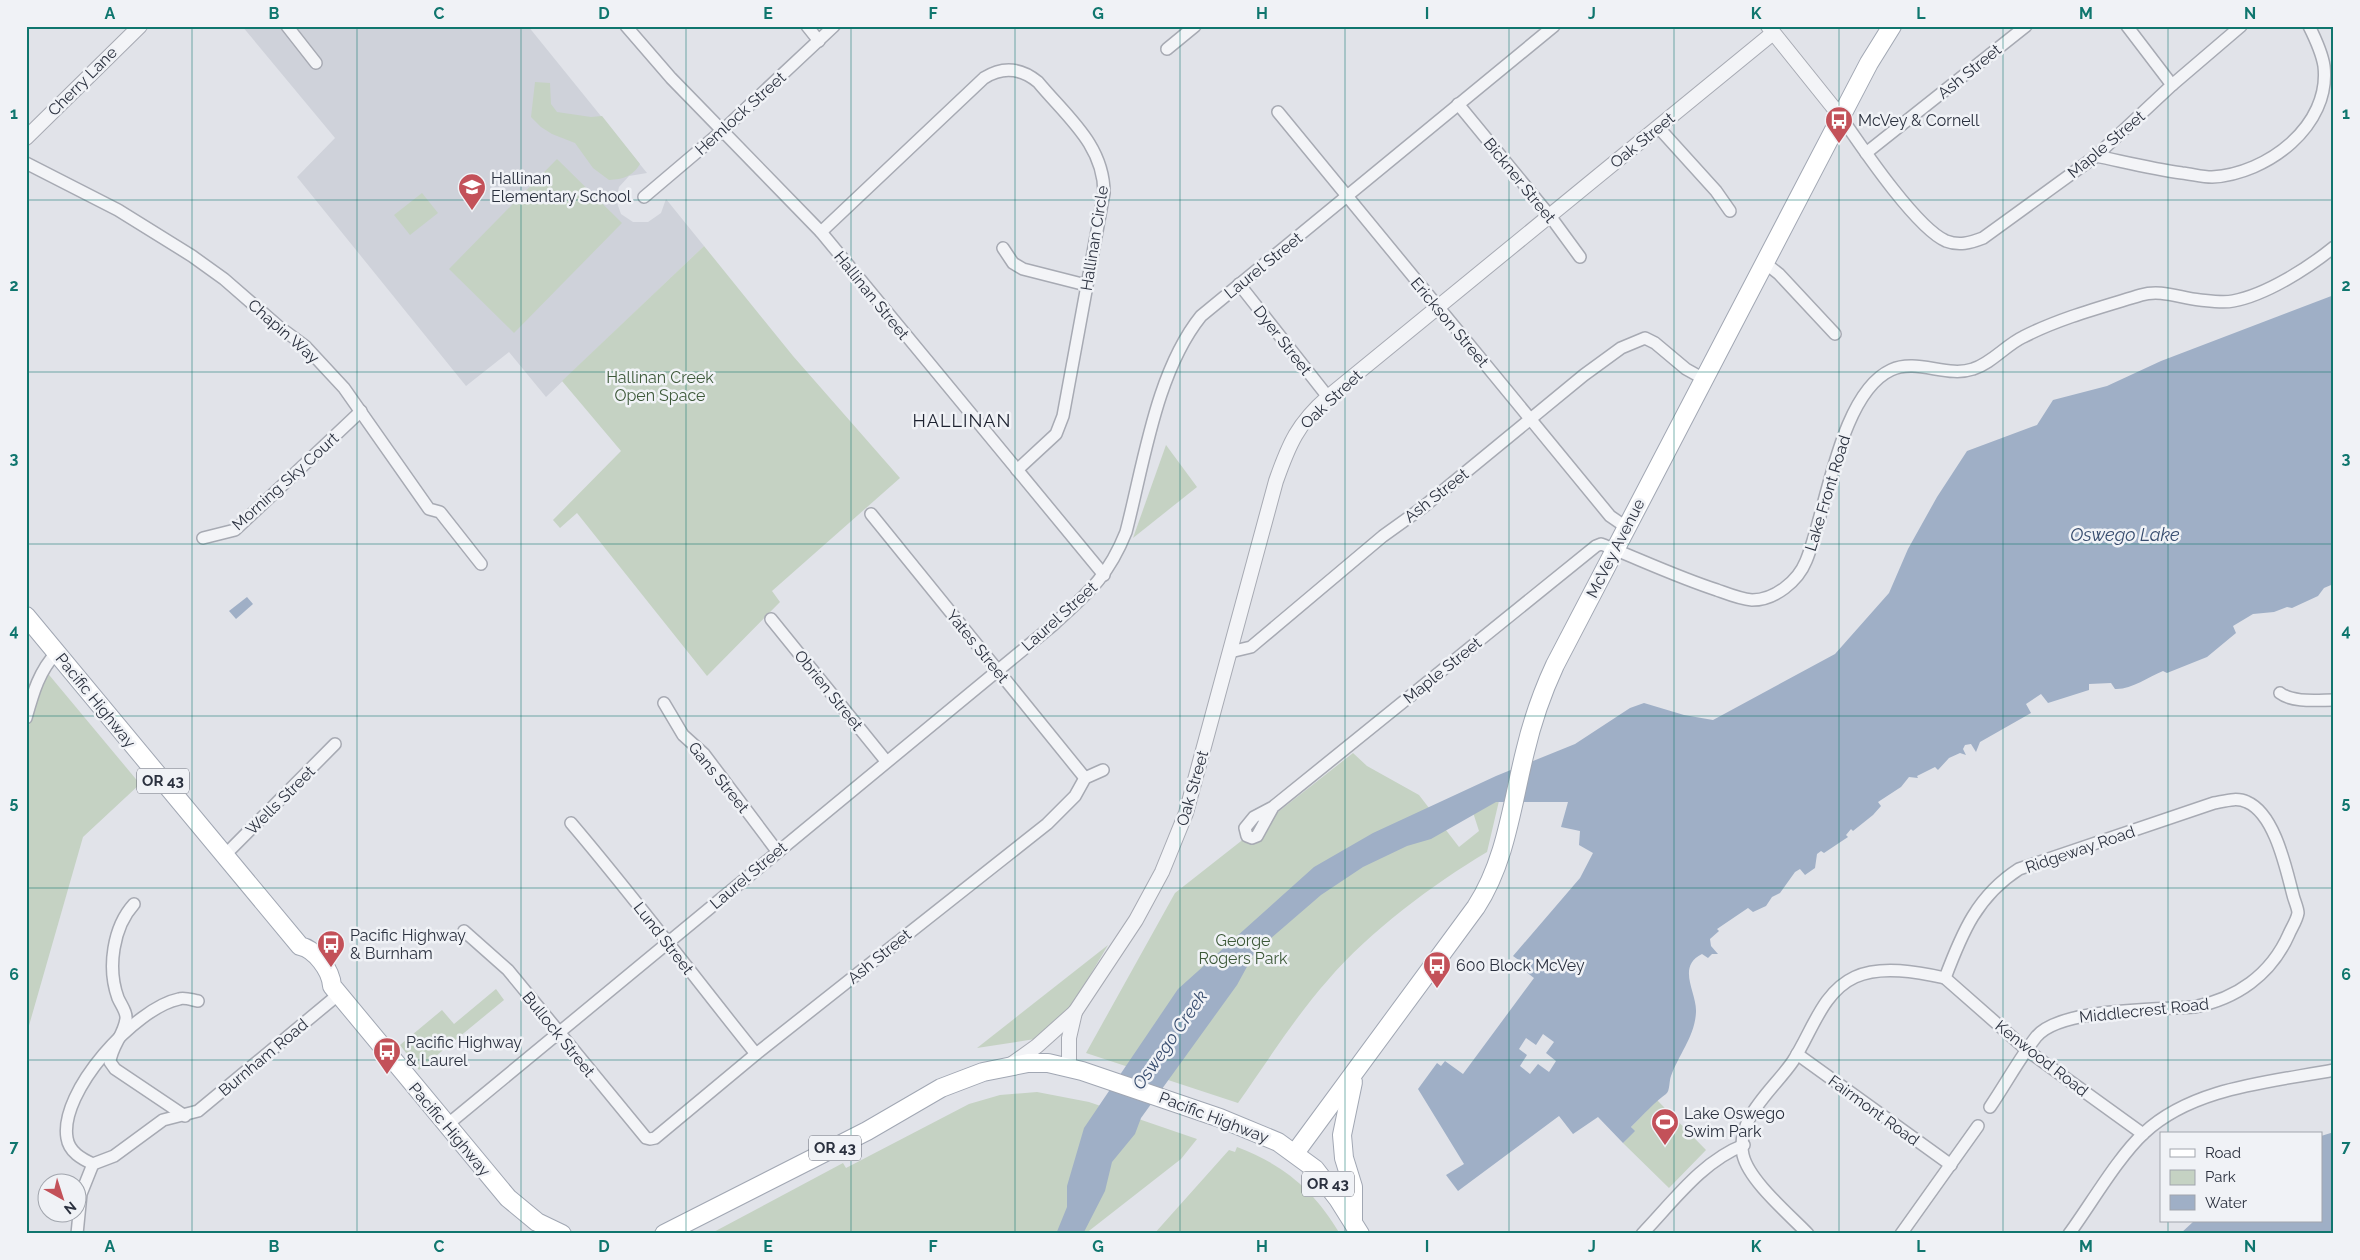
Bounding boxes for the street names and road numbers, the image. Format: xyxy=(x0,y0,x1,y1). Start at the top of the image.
street label: Ash Street xyxy=(1934,40,2005,103)
street label: Cherry Lane xyxy=(44,43,121,120)
street label: Hemlock Street xyxy=(691,67,790,159)
street label: Maple Street xyxy=(2064,106,2149,182)
street label: Oak Street xyxy=(1606,108,1679,172)
street label: Bickner Street xyxy=(1480,134,1560,227)
street label: Hallinan Circle xyxy=(1077,184,1112,292)
street label: Laurel Street xyxy=(1221,228,1307,303)
street label: Hallinan Street xyxy=(830,247,914,344)
street label: Erickson Street xyxy=(1407,274,1493,371)
street label: Chapin Way xyxy=(244,295,323,368)
street label: Dyer Street xyxy=(1250,302,1316,379)
street label: Oak Street xyxy=(1296,366,1367,433)
street label: Morning Sky Court xyxy=(228,428,343,534)
street label: Lake Front Road xyxy=(1801,433,1854,553)
street label: Ash Street xyxy=(1400,464,1473,526)
street label: McVey Avenue xyxy=(1582,495,1649,601)
street label: Laurel Street xyxy=(1018,577,1101,655)
street label: Yates Street xyxy=(942,606,1013,687)
street label: Maple Street xyxy=(1400,633,1486,708)
street label: Obrien Street xyxy=(790,646,867,735)
street label: Pacific Highway xyxy=(52,649,140,752)
street label: Gans Street xyxy=(684,738,753,817)
street label: Oak Street xyxy=(1173,748,1212,828)
street label: Wells Street xyxy=(242,761,319,839)
road number: OR 43 xyxy=(137,768,189,794)
street label: Ridgeway Road xyxy=(2023,822,2138,877)
street label: Laurel Street xyxy=(706,837,791,913)
street label: Lund Street xyxy=(629,898,698,979)
street label: Ash Street xyxy=(844,925,915,988)
street label: Bullock Street xyxy=(518,988,599,1081)
street label: Middlecrest Road xyxy=(2078,994,2210,1027)
street label: Burnham Road xyxy=(215,1015,312,1100)
street label: Kenwood Road xyxy=(1992,1016,2092,1101)
street label: Fairmont Road xyxy=(1825,1071,1923,1150)
street label: Pacific Highway xyxy=(405,1079,494,1180)
street label: Pacific Highway xyxy=(1156,1088,1272,1147)
road number: OR 43 xyxy=(809,1136,861,1160)
road number: OR 43 xyxy=(1302,1172,1354,1196)

